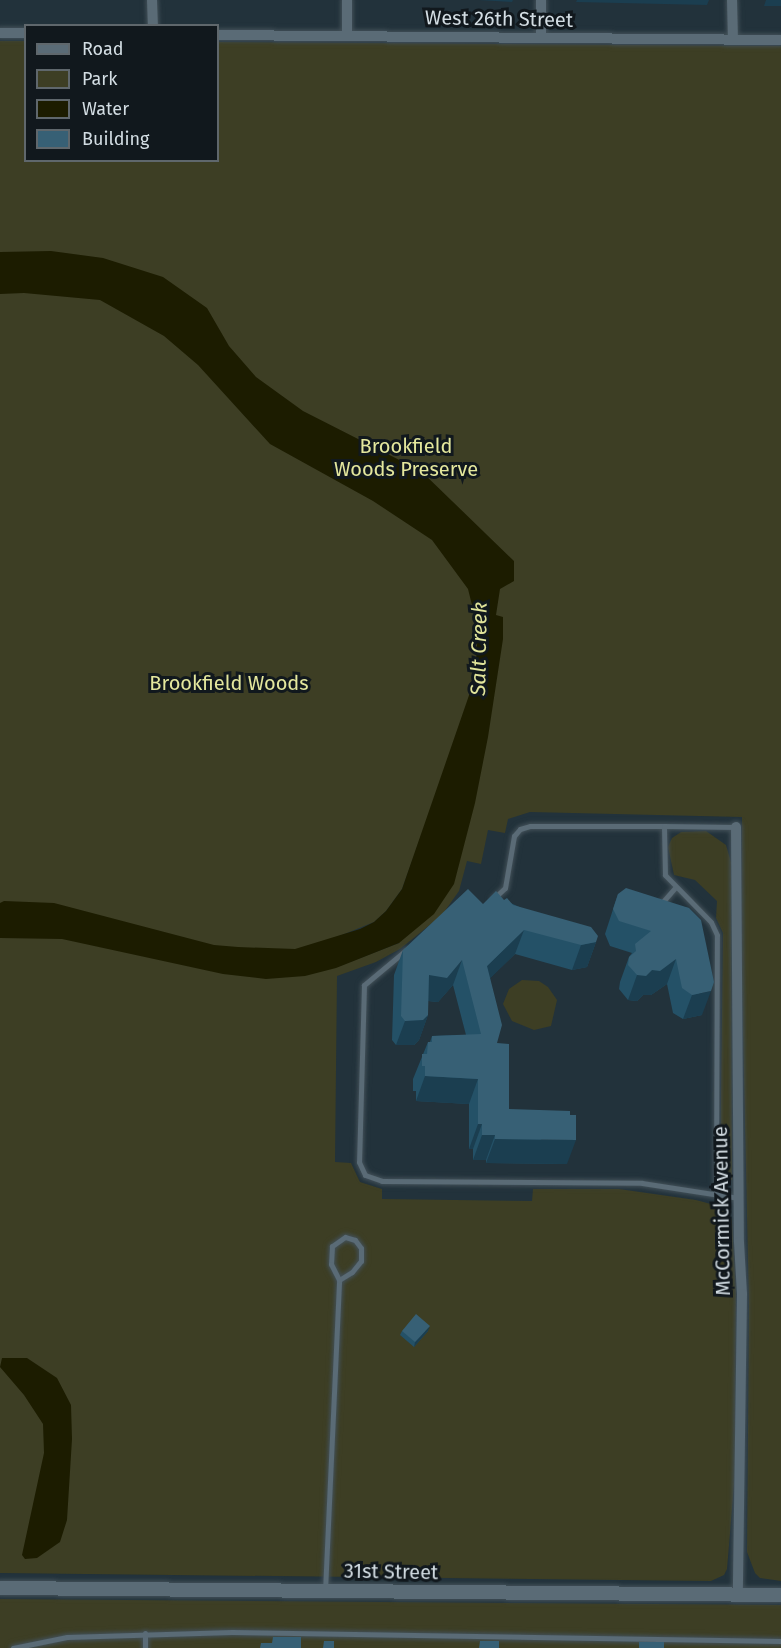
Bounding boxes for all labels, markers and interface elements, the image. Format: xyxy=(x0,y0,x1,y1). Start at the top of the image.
street label: West 26th Street xyxy=(425,6,573,32)
legend xyxy=(24,24,219,162)
text: Road xyxy=(82,38,124,60)
text: Park xyxy=(82,68,117,90)
text: Water xyxy=(82,98,129,120)
text: Building xyxy=(82,128,149,150)
park label: Brookfield Woods Preserve xyxy=(334,435,478,482)
water label: Salt Creek xyxy=(466,602,492,696)
park label: Brookfield Woods xyxy=(149,671,309,695)
street label: McCormick Avenue xyxy=(709,1126,735,1296)
street label: 31st Street xyxy=(344,1559,438,1585)

